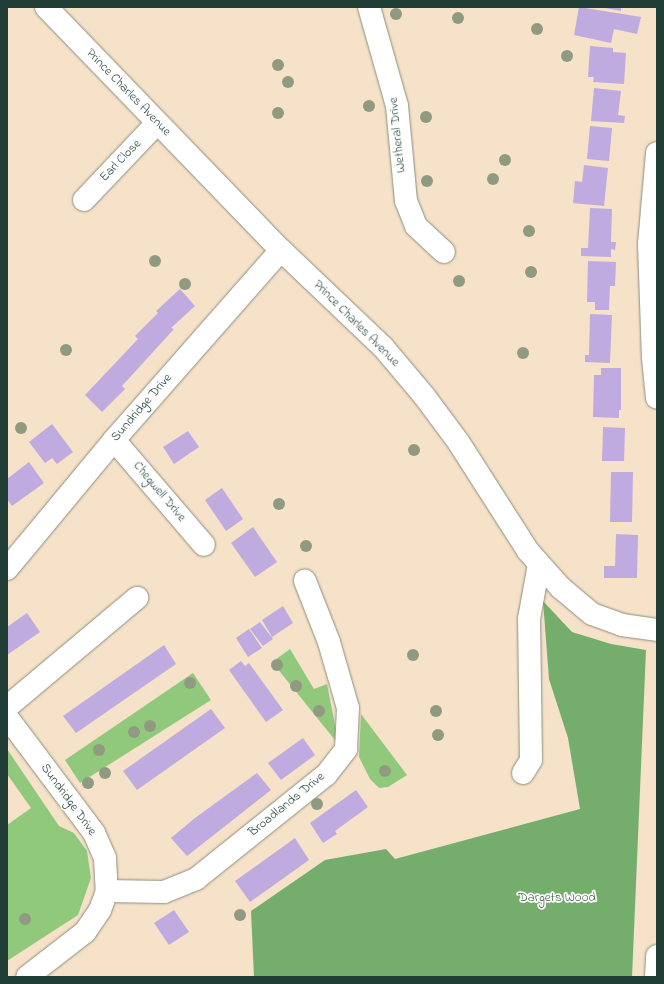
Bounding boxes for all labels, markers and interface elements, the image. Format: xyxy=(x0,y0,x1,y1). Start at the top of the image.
street label: Prince Charles Avenue xyxy=(82,46,174,140)
street label: Wetheral Drive xyxy=(386,96,410,174)
street label: Earl Close xyxy=(97,137,145,185)
street label: Prince Charles Avenue xyxy=(310,278,402,370)
street label: Sundridge Drive xyxy=(108,371,176,445)
street label: Chegwell Drive xyxy=(129,459,189,525)
street label: Sundridge Drive xyxy=(37,761,99,839)
street label: Broadlands Drive xyxy=(246,769,328,841)
park label: Dargets Wood xyxy=(518,890,596,906)

